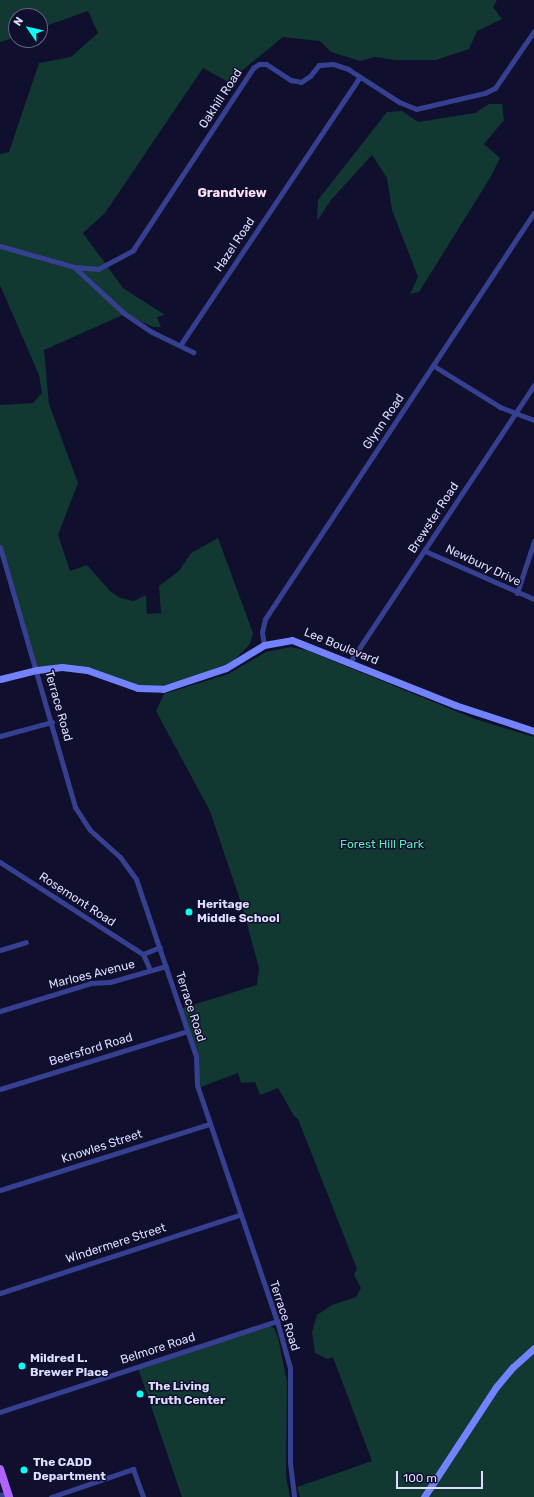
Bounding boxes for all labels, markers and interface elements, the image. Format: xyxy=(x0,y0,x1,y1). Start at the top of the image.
north arrow xyxy=(8,8,48,48)
text: N xyxy=(11,15,26,28)
street label: Oakhill Road xyxy=(196,66,246,132)
district label: Grandview xyxy=(197,185,267,201)
street label: Hazel Road xyxy=(212,215,258,275)
street label: Glynn Road xyxy=(360,392,408,452)
street label: Brewster Road xyxy=(406,480,462,556)
street label: Newbury Drive xyxy=(443,542,523,590)
street label: Lee Boulevard xyxy=(302,625,380,669)
street label: Terrace Road xyxy=(41,669,75,743)
park label: Forest Hill Park xyxy=(340,838,424,852)
street label: Rosemont Road xyxy=(36,870,118,930)
place label: Heritage Middle School xyxy=(197,898,280,926)
marker: Heritage Middle School xyxy=(184,907,194,917)
street label: Marloes Avenue xyxy=(47,957,137,993)
street label: Terrace Road xyxy=(172,970,208,1044)
street label: Beersford Road xyxy=(48,1030,134,1070)
street label: Knowles Street xyxy=(60,1127,144,1167)
street label: Windermere Street xyxy=(64,1221,168,1267)
street label: Terrace Road xyxy=(266,1279,302,1353)
street label: Belmore Road xyxy=(119,1330,197,1368)
place label: Mildred L. Brewer Place xyxy=(30,1352,109,1380)
marker: Mildred L. Brewer Place xyxy=(17,1361,27,1371)
place label: The Living Truth Center xyxy=(148,1380,225,1408)
marker: The Living Truth Center xyxy=(135,1389,145,1399)
place label: The CADD Department xyxy=(33,1456,106,1484)
scale bar xyxy=(398,1463,485,1489)
marker: The CADD Department xyxy=(18,1464,30,1476)
text: 100 m xyxy=(403,1471,437,1485)

